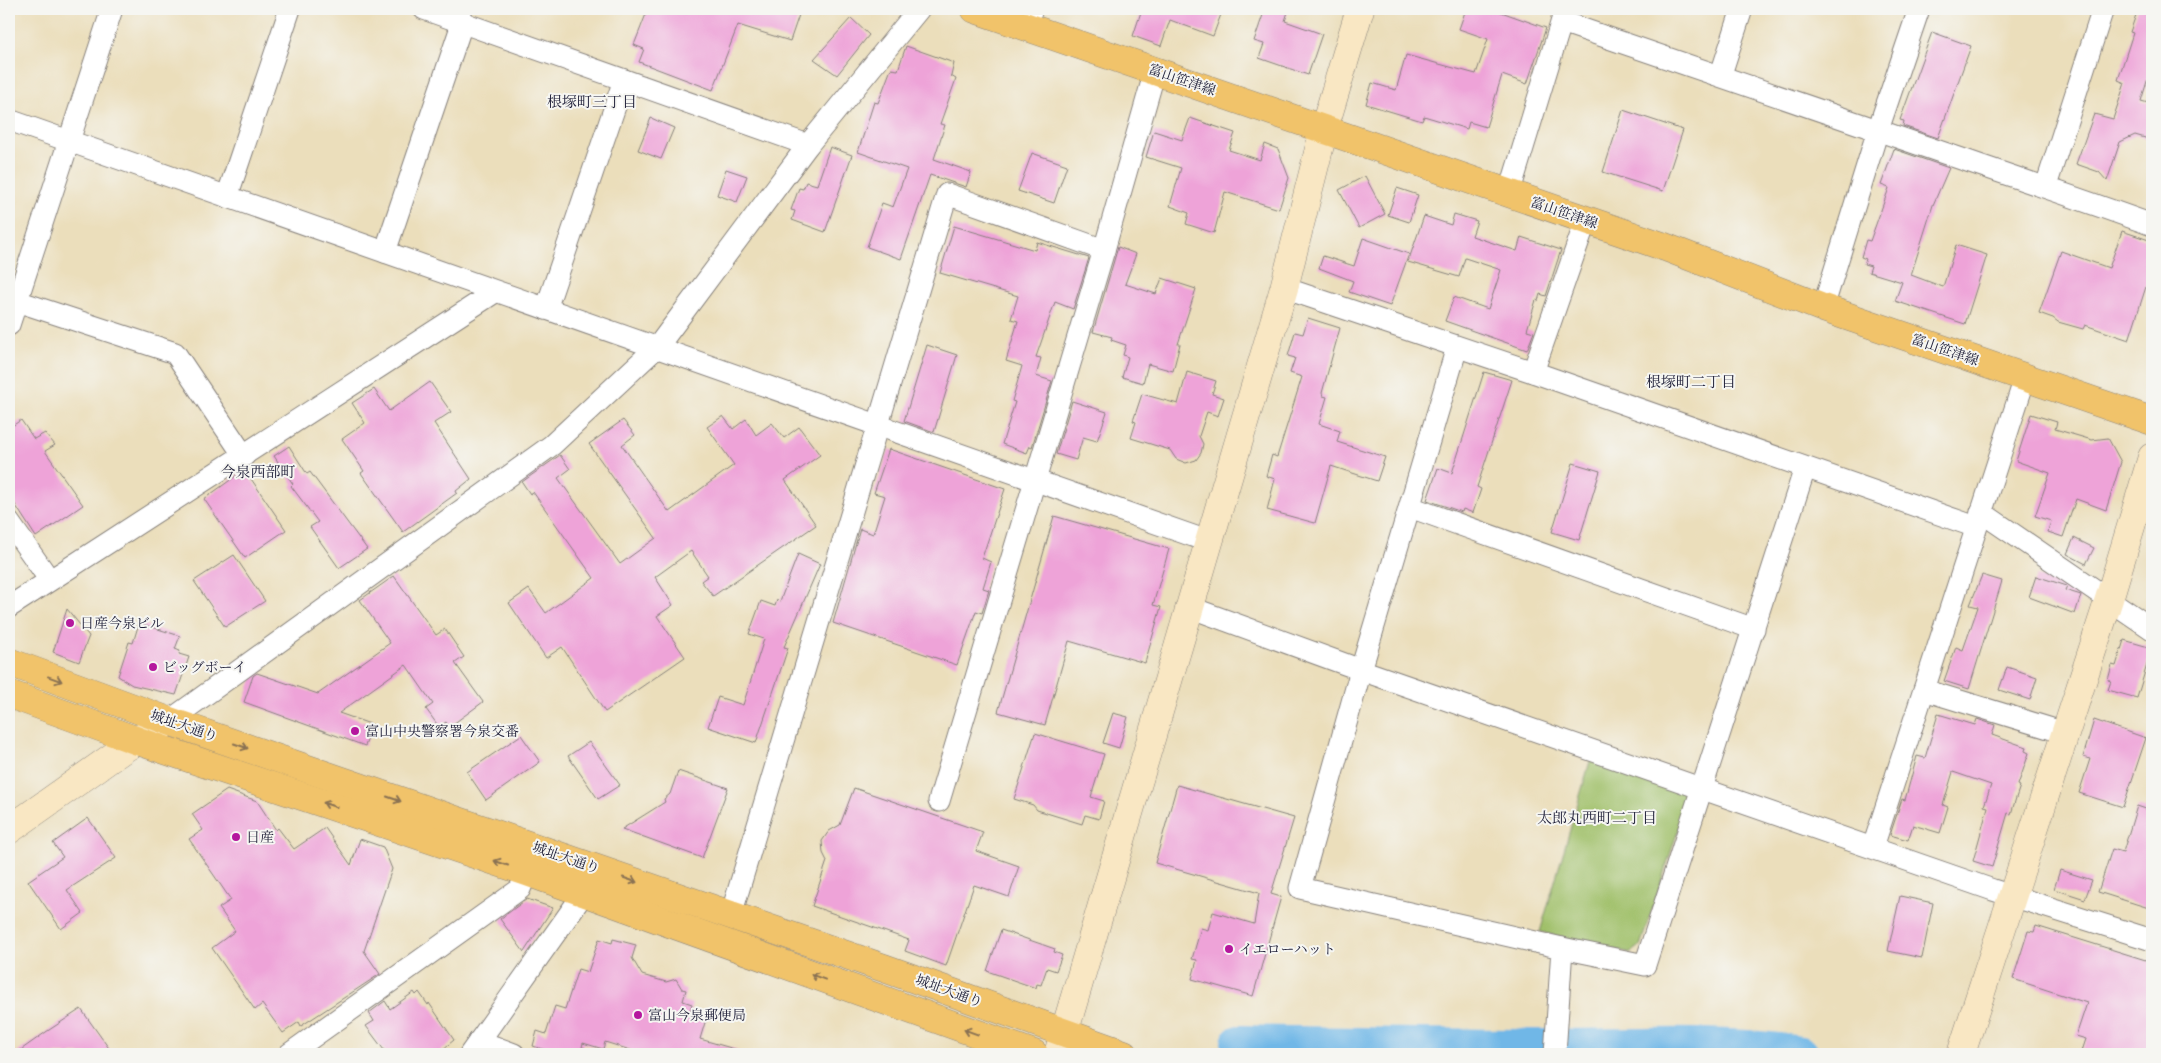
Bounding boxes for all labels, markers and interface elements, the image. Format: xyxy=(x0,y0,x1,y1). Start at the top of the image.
street label: 富山笹津線 xyxy=(1146,61,1218,99)
district label: 根塚町三丁目 xyxy=(547,93,637,111)
street label: 富山笹津線 xyxy=(1528,194,1600,232)
street label: 富山笹津線 xyxy=(1909,331,1981,369)
district label: 根塚町二丁目 xyxy=(1646,373,1736,391)
district label: 今泉西部町 xyxy=(220,463,296,481)
place label: 日産今泉ビル xyxy=(80,615,164,632)
marker: 日産今泉ビル xyxy=(64,617,76,629)
place label: ビッグボーイ xyxy=(163,659,246,676)
marker: ビッグボーイ xyxy=(147,661,159,673)
one-way arrow xyxy=(46,675,62,684)
street label: 城址大通り xyxy=(148,707,220,745)
place label: 富山中央警察署今泉交番 xyxy=(365,723,519,740)
marker: 富山中央警察署今泉交番 xyxy=(349,725,361,737)
one-way arrow xyxy=(232,741,248,751)
one-way arrow xyxy=(386,795,401,804)
one-way arrow xyxy=(323,800,339,810)
district label: 太郎丸西町二丁目 xyxy=(1537,809,1657,827)
place label: 日産 xyxy=(246,829,274,846)
marker: 日産 xyxy=(230,831,242,843)
street label: 城址大通り xyxy=(530,839,602,877)
one-way arrow xyxy=(493,857,509,867)
one-way arrow xyxy=(622,876,638,885)
place label: イエローハット xyxy=(1239,941,1336,958)
marker: イエローハット xyxy=(1223,943,1235,955)
street label: 城址大通り xyxy=(913,971,985,1011)
one-way arrow xyxy=(811,972,827,981)
place label: 富山今泉郵便局 xyxy=(648,1007,746,1024)
marker: 富山今泉郵便局 xyxy=(632,1009,644,1021)
one-way arrow xyxy=(964,1027,980,1036)

